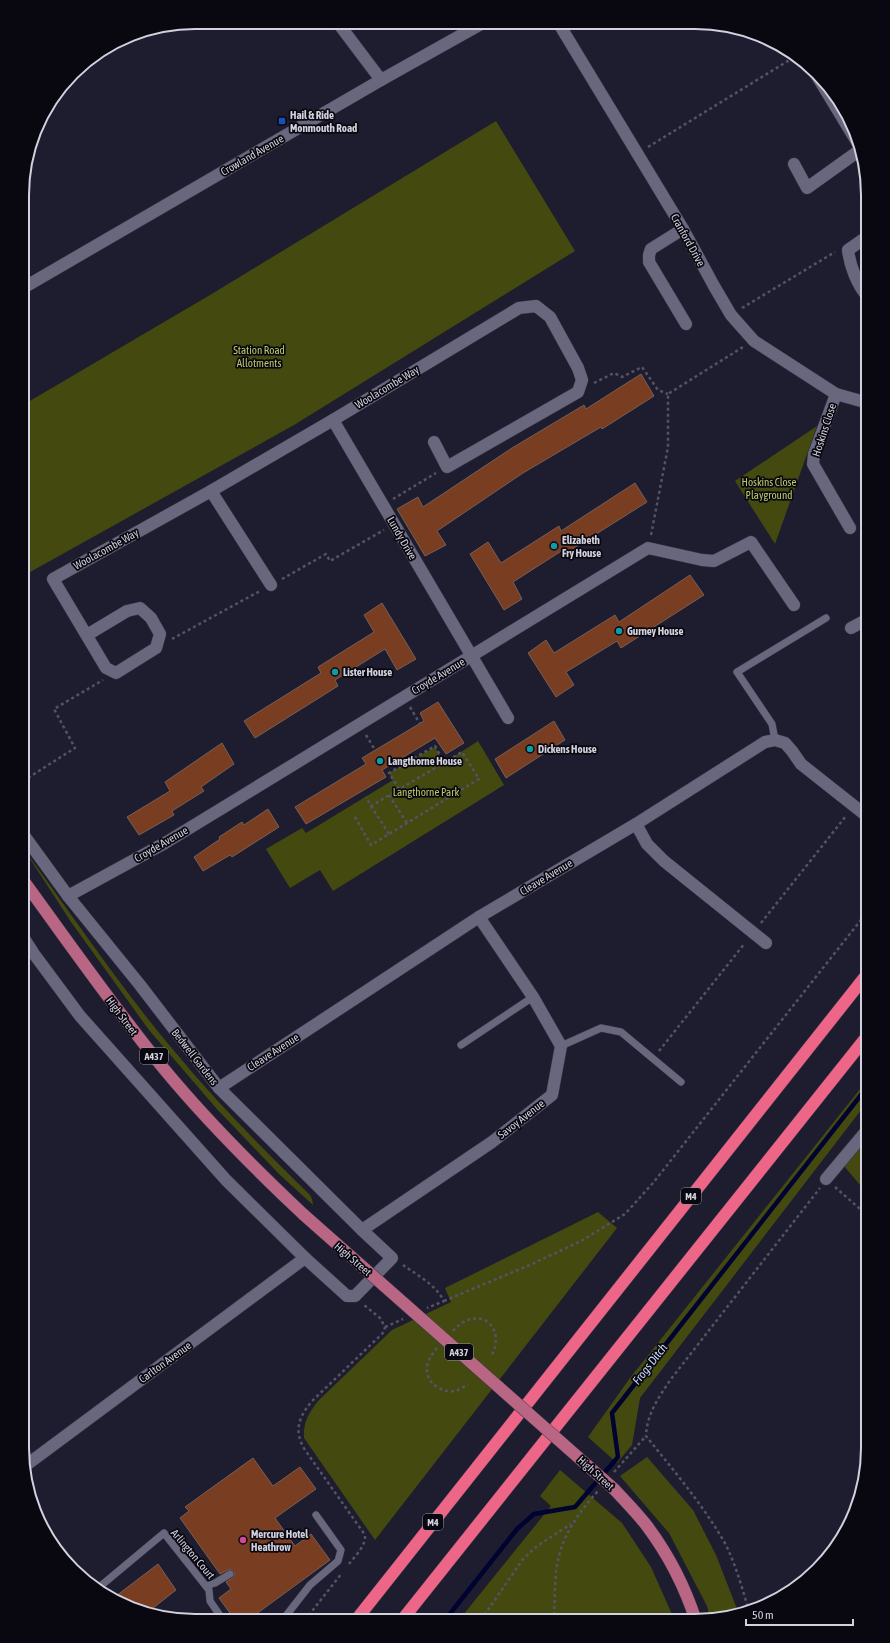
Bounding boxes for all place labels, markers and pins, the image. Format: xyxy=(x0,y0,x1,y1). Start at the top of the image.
place label: Hail & Ride Monmouth Road xyxy=(290,109,357,134)
marker: Hail & Ride Monmouth Road xyxy=(277,116,287,126)
place label: Elizabeth Fry House xyxy=(562,534,601,559)
marker: Elizabeth Fry House xyxy=(549,541,559,551)
place label: Gurney House xyxy=(627,625,683,637)
marker: Gurney House xyxy=(614,626,624,636)
place label: Lister House xyxy=(343,666,392,678)
marker: Lister House xyxy=(330,667,340,677)
place label: Dickens House xyxy=(538,743,597,755)
marker: Dickens House xyxy=(525,744,535,754)
place label: Langthorne House xyxy=(388,755,462,767)
marker: Langthorne House xyxy=(375,756,385,766)
place label: Mercure Hotel Heathrow xyxy=(251,1528,309,1553)
marker: Mercure Hotel Heathrow xyxy=(238,1535,248,1545)

